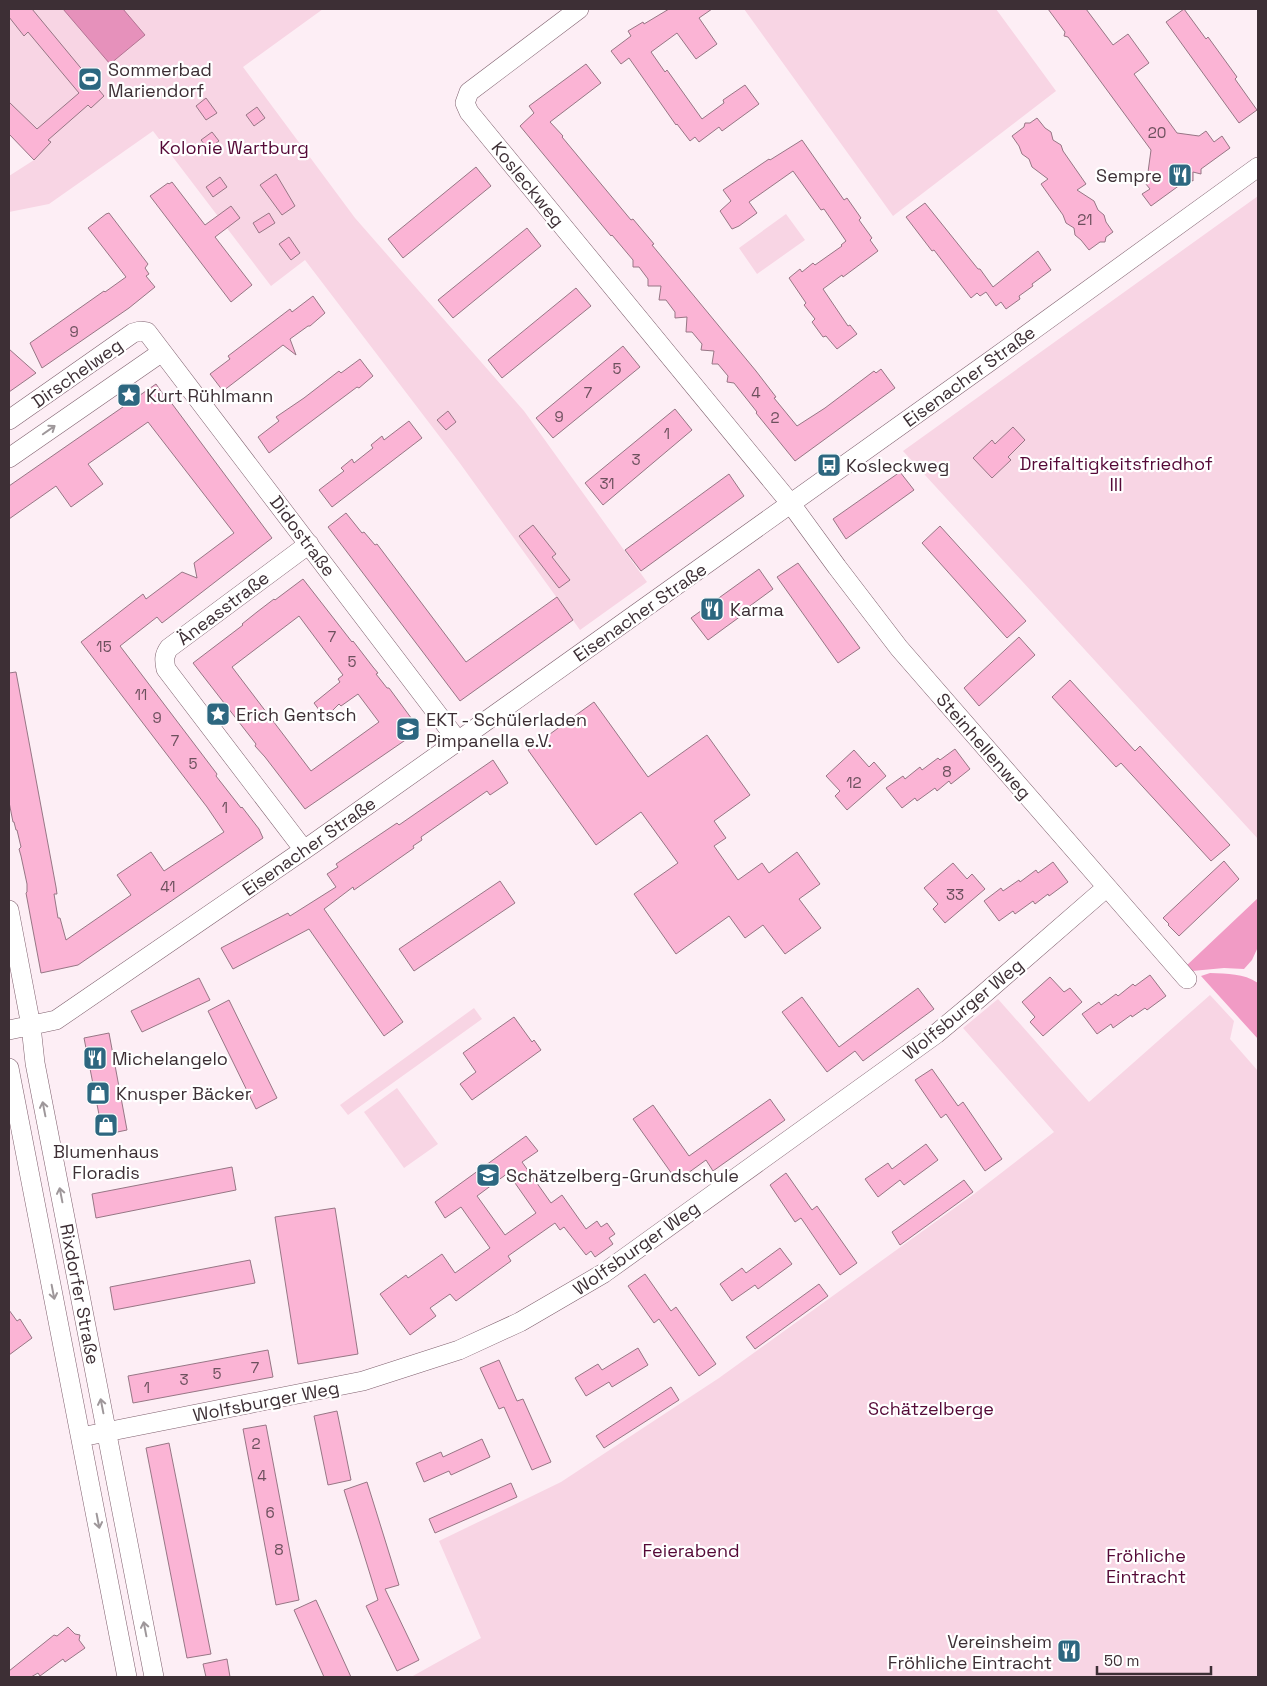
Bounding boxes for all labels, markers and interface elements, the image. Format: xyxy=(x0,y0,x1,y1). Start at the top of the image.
place label: Sommerbad Mariendorf xyxy=(108,58,212,102)
sports icon: Sommerbad Mariendorf xyxy=(77,66,103,92)
house number: 20 xyxy=(1148,123,1166,142)
park label: Kolonie Wartburg xyxy=(159,136,309,159)
street label: Kosleckweg xyxy=(487,137,569,231)
restaurant icon: Sempre xyxy=(1167,162,1193,188)
place label: Sempre xyxy=(1096,164,1162,187)
house number: 21 xyxy=(1077,210,1093,229)
street label: Eisenacher Straße xyxy=(898,320,1040,432)
house number: 9 xyxy=(69,322,79,341)
street label: Dirschelweg xyxy=(27,333,127,413)
house number: 5 xyxy=(613,359,622,378)
place icon: Kurt Rühlmann xyxy=(116,382,142,408)
house number: 7 xyxy=(584,383,592,402)
house number: 4 xyxy=(751,383,761,402)
place label: Kurt Rühlmann xyxy=(146,384,273,407)
house number: 9 xyxy=(554,407,564,426)
house number: 2 xyxy=(770,408,780,427)
house number: 1 xyxy=(664,424,670,443)
one-way arrow xyxy=(42,425,56,435)
house number: 3 xyxy=(631,450,641,469)
bus stop icon: Kosleckweg xyxy=(816,452,842,478)
park label: Dreifaltigkeitsfriedhof III xyxy=(1019,452,1213,496)
place label: Kosleckweg xyxy=(846,454,949,477)
house number: 31 xyxy=(599,474,615,493)
street label: Didostraße xyxy=(265,491,341,581)
street label: Eisenacher Straße xyxy=(569,557,711,667)
street label: Äneasstraße xyxy=(172,566,274,650)
restaurant icon: Karma xyxy=(699,596,725,622)
place label: Karma xyxy=(730,598,784,621)
house number: 7 xyxy=(328,627,336,646)
house number: 15 xyxy=(96,637,112,656)
house number: 5 xyxy=(348,652,357,671)
house number: 11 xyxy=(135,685,147,704)
street label: Steinhellenweg xyxy=(931,688,1037,804)
place icon: Erich Gentsch xyxy=(205,701,231,727)
place label: Erich Gentsch xyxy=(236,703,357,726)
house number: 9 xyxy=(152,708,162,727)
place label: EKT - Schülerladen Pimpanella e.V. xyxy=(426,708,587,752)
school or university icon: EKT - Schülerladen Pimpanella e.V. xyxy=(395,716,421,742)
house number: 7 xyxy=(171,731,179,750)
house number: 5 xyxy=(189,754,198,773)
house number: 8 xyxy=(942,762,952,781)
house number: 12 xyxy=(846,773,862,792)
street label: Eisenacher Straße xyxy=(238,791,380,901)
house number: 1 xyxy=(222,798,228,817)
house number: 41 xyxy=(160,877,176,896)
house number: 33 xyxy=(946,885,964,904)
street label: Wolfsburger Weg xyxy=(898,953,1028,1065)
restaurant icon: Michelangelo xyxy=(82,1045,108,1071)
place label: Michelangelo xyxy=(112,1047,228,1070)
shop icon: Knusper Bäcker xyxy=(85,1080,111,1106)
place label: Knusper Bäcker xyxy=(116,1082,252,1105)
one-way arrow xyxy=(39,1101,48,1117)
shop icon: Blumenhaus Floradis xyxy=(93,1112,119,1138)
place label: Blumenhaus Floradis xyxy=(53,1140,159,1184)
school or university icon: Schätzelberg-Grundschule xyxy=(475,1162,501,1188)
place label: Schätzelberg-Grundschule xyxy=(506,1164,739,1187)
one-way arrow xyxy=(56,1188,65,1204)
street label: Wolfsburger Weg xyxy=(569,1196,703,1300)
street label: Rixdorfer Straße xyxy=(55,1222,105,1366)
one-way arrow xyxy=(49,1283,58,1299)
house number: 7 xyxy=(251,1358,259,1377)
house number: 5 xyxy=(213,1364,222,1383)
house number: 3 xyxy=(179,1370,189,1389)
street label: Wolfsburger Weg xyxy=(191,1376,341,1426)
house number: 1 xyxy=(144,1378,150,1397)
park label: Schätzelberge xyxy=(868,1397,994,1420)
one-way arrow xyxy=(97,1399,107,1415)
house number: 2 xyxy=(251,1434,261,1453)
house number: 4 xyxy=(257,1466,267,1485)
house number: 6 xyxy=(265,1503,275,1522)
one-way arrow xyxy=(93,1513,103,1529)
park label: Feierabend xyxy=(642,1539,740,1562)
house number: 8 xyxy=(274,1540,284,1559)
park label: Fröhliche Eintracht xyxy=(1106,1544,1186,1588)
one-way arrow xyxy=(140,1622,150,1638)
place label: Vereinsheim Fröhliche Eintracht xyxy=(888,1630,1052,1674)
restaurant icon: Vereinsheim Fröhliche Eintracht xyxy=(1056,1638,1082,1664)
scale bar xyxy=(1097,1644,1211,1676)
text: 50 m xyxy=(1104,1651,1139,1670)

